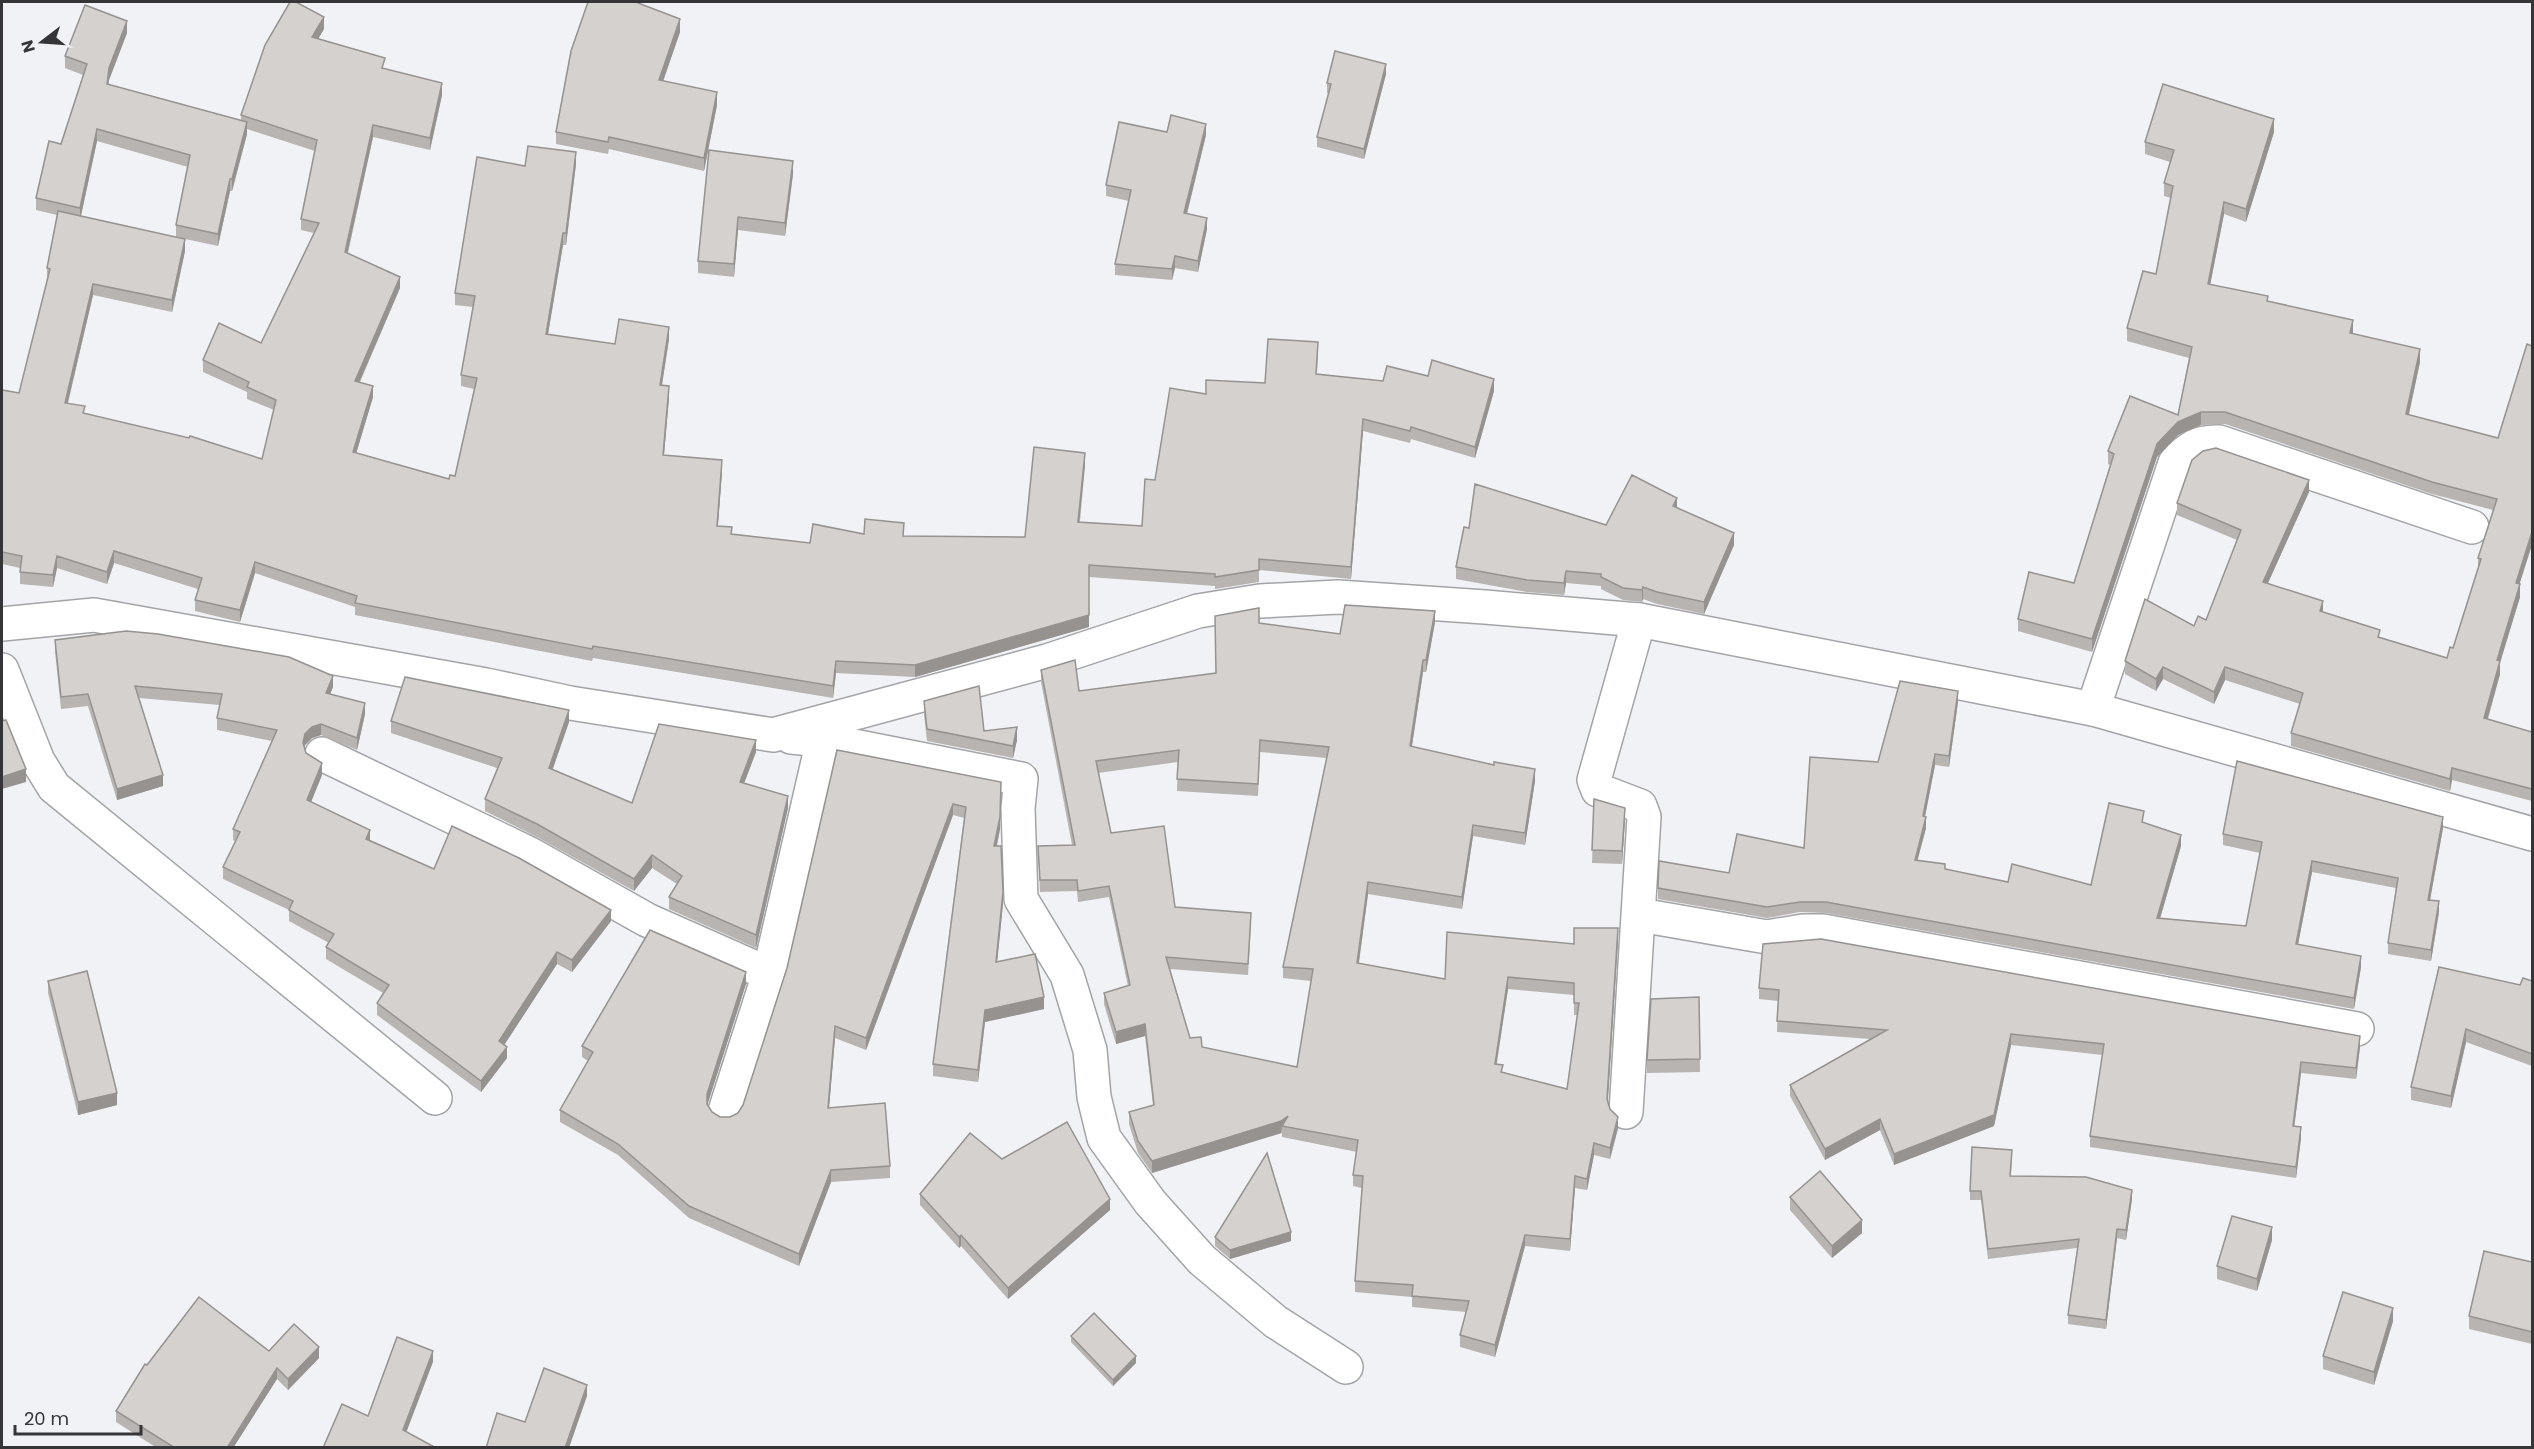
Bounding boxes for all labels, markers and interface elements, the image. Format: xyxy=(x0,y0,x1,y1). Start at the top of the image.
north arrow xyxy=(12,12,72,72)
text: N xyxy=(15,37,41,55)
scale bar xyxy=(15,1398,141,1436)
text: 20 m xyxy=(24,1406,69,1431)

